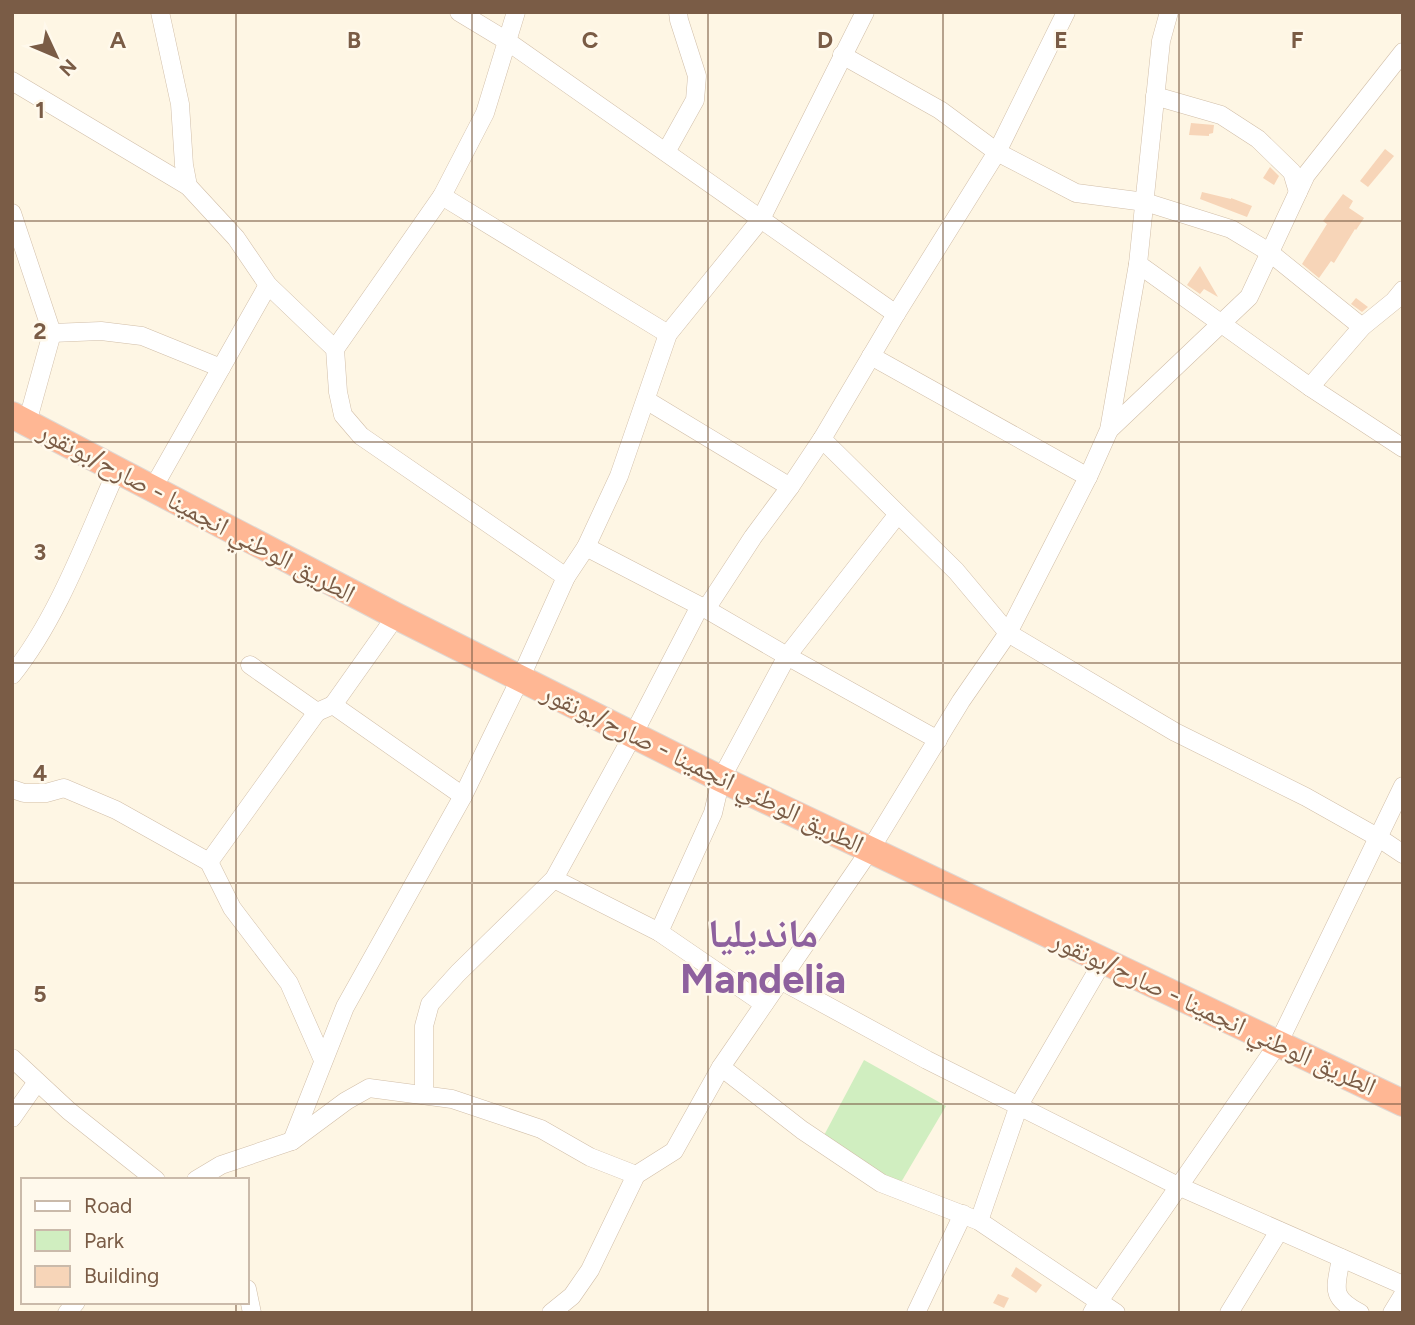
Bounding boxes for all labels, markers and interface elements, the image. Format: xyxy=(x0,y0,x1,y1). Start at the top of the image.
north arrow xyxy=(21,21,91,91)
text: A xyxy=(110,26,127,54)
text: B xyxy=(347,26,361,54)
text: C xyxy=(582,26,599,54)
text: D xyxy=(817,26,833,54)
text: E xyxy=(1054,26,1068,54)
text: F xyxy=(1291,26,1304,54)
text: N xyxy=(54,54,81,81)
text: 1 xyxy=(35,96,45,124)
text: 2 xyxy=(33,317,47,345)
street label: الطريق الوطني انجمينا - صارح/بونقور xyxy=(30,414,361,613)
text: 3 xyxy=(34,538,46,566)
street label: الطريق الوطني انجمينا - صارح/بونقور xyxy=(534,675,869,864)
text: 4 xyxy=(33,759,47,787)
district label: مانديليا Mandelia xyxy=(680,909,846,1003)
street label: الطريق الوطني انجمينا - صارح/بونقور xyxy=(1044,923,1381,1107)
text: 5 xyxy=(33,980,47,1008)
legend xyxy=(21,1178,248,1304)
text: Road xyxy=(84,1193,132,1218)
text: Park xyxy=(84,1228,125,1253)
text: Building xyxy=(84,1263,159,1288)

